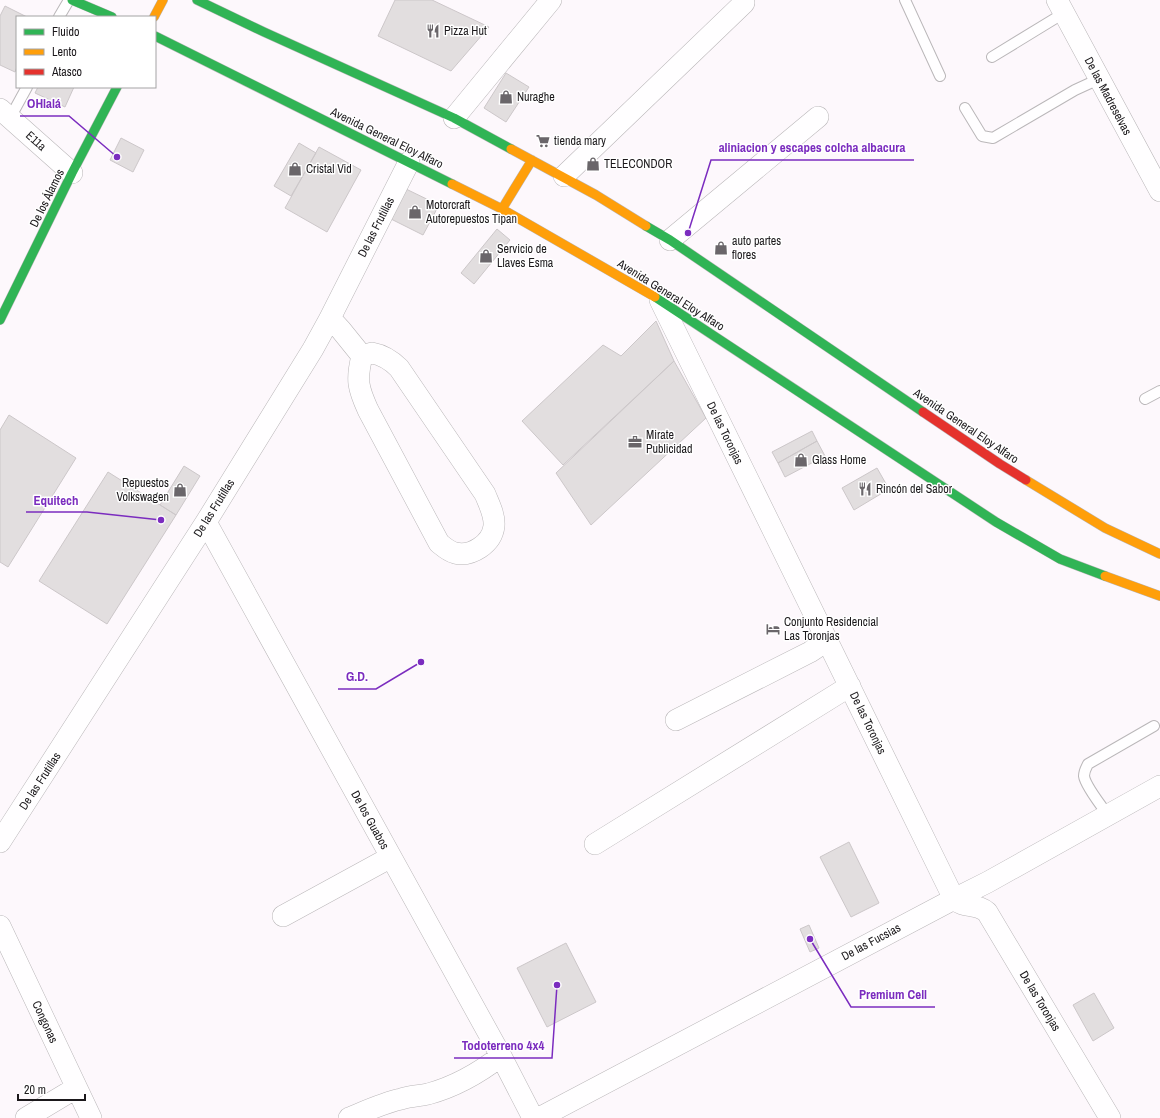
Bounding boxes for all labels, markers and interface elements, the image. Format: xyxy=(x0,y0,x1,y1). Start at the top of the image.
legend xyxy=(16,16,156,88)
restaurant icon: Pizza Hut xyxy=(425,23,441,39)
place label: Pizza Hut xyxy=(444,23,487,39)
text: Fluido xyxy=(52,24,79,40)
text: Lento xyxy=(52,44,77,60)
street label: De las Madreselvas xyxy=(1081,54,1135,138)
text: Atasco xyxy=(51,64,82,80)
shop icon: Nuraghe xyxy=(498,89,514,105)
place label: Nuraghe xyxy=(517,89,555,105)
callout: OHlalá xyxy=(20,91,69,116)
text: OHlalá xyxy=(27,95,61,112)
street label: Avenida General Eloy Alfaro xyxy=(327,103,446,172)
street label: E11a xyxy=(22,128,50,155)
supermarket icon: tienda mary xyxy=(535,133,551,149)
place label: tienda mary xyxy=(554,133,606,149)
callout: aliniacion y escapes colcha albacura xyxy=(711,135,914,160)
text: aliniacion y escapes colcha albacura xyxy=(719,139,905,156)
shop icon: TELECONDOR xyxy=(585,156,601,172)
place label: TELECONDOR xyxy=(604,156,672,172)
shop icon: Cristal Vid xyxy=(287,161,303,177)
place label: Cristal Vid xyxy=(306,161,352,177)
street label: De los Álamos xyxy=(26,166,68,230)
street label: De las Frutillas xyxy=(354,194,398,260)
place label: Motorcraft Autorepuestos Tipan xyxy=(425,197,517,227)
shop icon: Motorcraft Autorepuestos Tipan xyxy=(407,204,423,220)
place label: auto partes flores xyxy=(732,233,781,263)
shop icon: auto partes flores xyxy=(713,240,729,256)
place label: Servicio de Llaves Esma xyxy=(497,241,554,271)
shop icon: Servicio de Llaves Esma xyxy=(478,248,494,264)
street label: Avenida General Eloy Alfaro xyxy=(614,255,728,334)
street label: Avenida General Eloy Alfaro xyxy=(910,384,1022,467)
street label: De las Toronjas xyxy=(703,399,747,467)
place label: Mirate Publicidad xyxy=(646,427,693,457)
office icon: Mirate Publicidad xyxy=(627,434,643,450)
shop icon: Glass Home xyxy=(793,452,809,468)
place label: Glass Home xyxy=(812,452,866,468)
place label: Repuestos Volkswagen xyxy=(116,475,169,505)
street label: De las Frutillas xyxy=(190,476,238,540)
restaurant icon: Rincón del Sabor xyxy=(857,481,873,497)
place label: Rincón del Sabor xyxy=(876,481,953,497)
shop icon: Repuestos Volkswagen xyxy=(172,482,188,498)
callout: Equitech xyxy=(26,487,87,512)
text: Equitech xyxy=(33,492,79,509)
place label: Conjunto Residencial Las Toronjas xyxy=(784,614,878,644)
hotel icon: Conjunto Residencial Las Toronjas xyxy=(765,621,781,637)
callout: G.D. xyxy=(338,664,376,689)
text: G.D. xyxy=(346,668,368,685)
street label: De las Toronjas xyxy=(846,689,890,757)
street label: De las Frutillas xyxy=(15,749,65,813)
street label: De los Guabos xyxy=(347,788,393,852)
street label: De las Fucsias xyxy=(839,920,904,964)
street label: De las Toronjas xyxy=(1016,968,1064,1034)
callout: Premium Cell xyxy=(851,982,935,1007)
text: Premium Cell xyxy=(859,986,927,1003)
street label: Congonas xyxy=(28,998,62,1046)
callout: Todoterreno 4x4 xyxy=(454,1033,552,1058)
text: Todoterreno 4x4 xyxy=(462,1037,544,1054)
scale bar xyxy=(18,1076,85,1102)
text: 20 m xyxy=(24,1082,46,1098)

